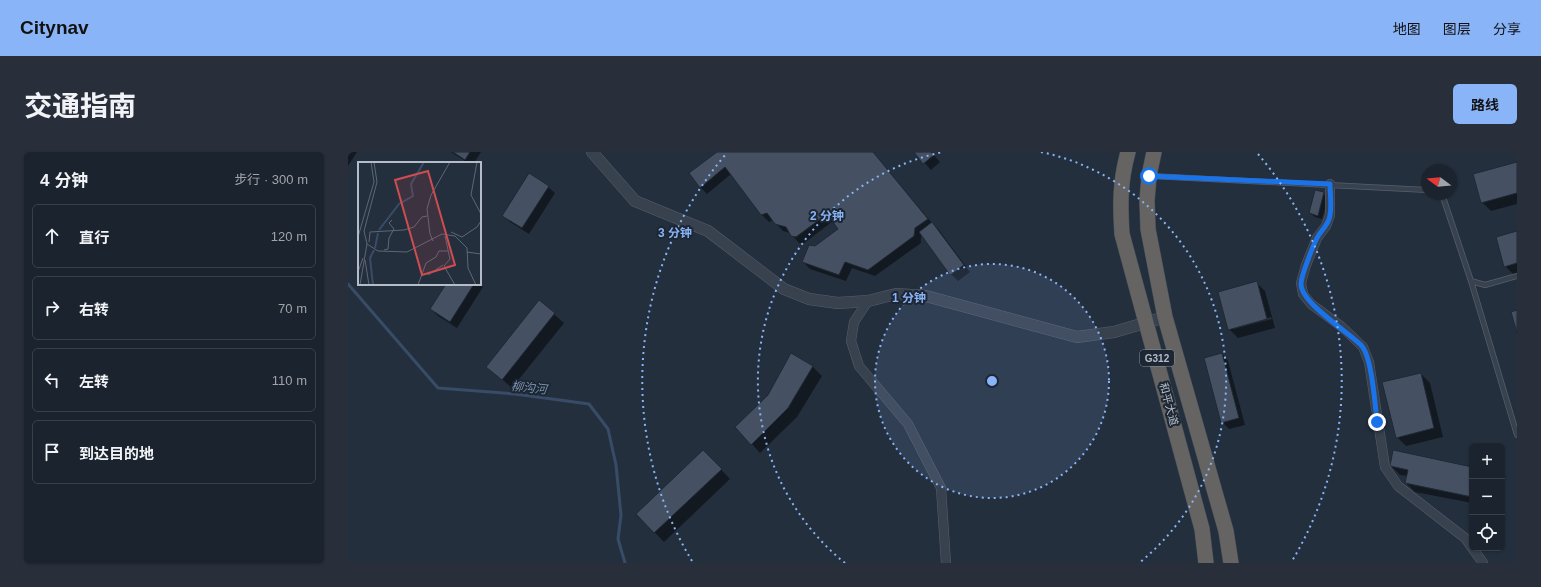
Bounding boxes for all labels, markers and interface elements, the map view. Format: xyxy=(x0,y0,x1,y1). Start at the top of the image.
text: Citynav xyxy=(20,17,89,38)
text: 地图 xyxy=(1393,21,1421,37)
text: 图层 xyxy=(1443,21,1471,37)
text: 分享 xyxy=(1493,21,1521,37)
button: 路线 xyxy=(1453,84,1517,124)
text: 交通指南 xyxy=(24,91,136,122)
inset map xyxy=(358,162,481,285)
north arrow xyxy=(1421,164,1457,200)
route start xyxy=(1140,167,1158,185)
text: 4 分钟 xyxy=(40,171,88,190)
text: 步行 · 300 m xyxy=(234,172,308,187)
text: 2 分钟 xyxy=(810,209,844,223)
icon: ahead xyxy=(41,225,63,247)
text: 3 分钟 xyxy=(658,226,692,240)
text: 直行 xyxy=(79,229,109,246)
text: 120 m xyxy=(271,229,307,244)
text: 1 分钟 xyxy=(892,291,926,305)
icon: right xyxy=(41,297,63,319)
text: 右转 xyxy=(79,301,109,318)
text: 70 m xyxy=(278,301,307,316)
road number: G312 xyxy=(1140,350,1174,366)
icon: left xyxy=(41,369,63,391)
text: 左转 xyxy=(79,373,109,390)
text: 110 m xyxy=(272,373,307,388)
centre of rings xyxy=(985,374,999,388)
water label: 柳沟河 xyxy=(510,379,550,397)
street label: 和平大道 xyxy=(1158,381,1180,427)
route end xyxy=(1368,413,1386,431)
icon: arrive xyxy=(41,441,63,463)
map controls xyxy=(1469,443,1505,551)
button: + xyxy=(1469,443,1505,479)
text: 到达目的地 xyxy=(79,445,154,462)
button: − xyxy=(1469,479,1505,515)
button: locate xyxy=(1469,515,1505,551)

